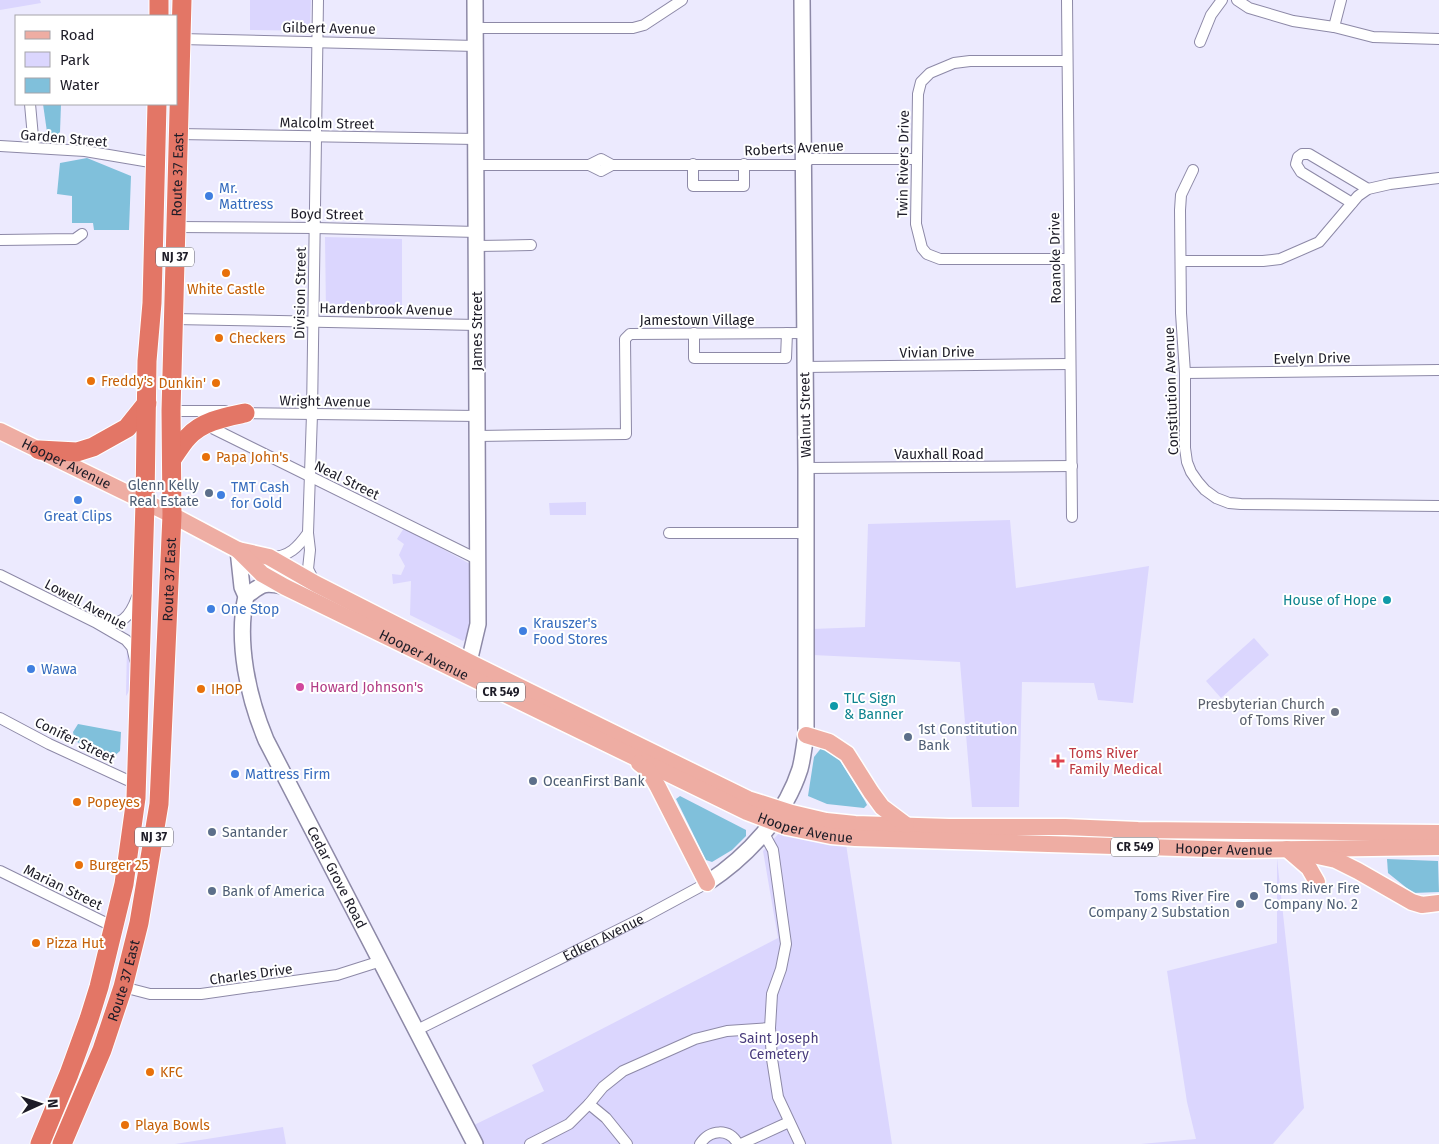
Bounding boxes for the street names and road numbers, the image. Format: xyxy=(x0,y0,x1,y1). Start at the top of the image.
street label: Gilbert Avenue xyxy=(282,19,376,38)
street label: Twin Rivers Drive xyxy=(894,110,913,218)
street label: Malcolm Street xyxy=(279,114,375,133)
street label: Garden Street xyxy=(20,126,109,151)
street label: Route 37 East xyxy=(168,131,187,217)
street label: Roberts Avenue xyxy=(744,137,844,160)
street label: Boyd Street xyxy=(290,205,365,224)
street label: Roanoke Drive xyxy=(1046,212,1065,304)
street label: Division Street xyxy=(291,246,310,339)
road number: NJ 37 xyxy=(156,248,194,266)
street label: James Street xyxy=(469,290,486,371)
street label: Hardenbrook Avenue xyxy=(319,300,453,319)
street label: Jamestown Village xyxy=(639,312,755,329)
street label: Constitution Avenue xyxy=(1161,327,1182,455)
street label: Vivian Drive xyxy=(899,343,975,362)
street label: Evelyn Drive xyxy=(1273,349,1351,368)
street label: Walnut Street xyxy=(796,371,815,458)
street label: Wright Avenue xyxy=(279,392,371,411)
street label: Hooper Avenue xyxy=(19,435,114,493)
street label: Vauxhall Road xyxy=(894,446,984,463)
street label: Neal Street xyxy=(311,457,383,504)
street label: Route 37 East xyxy=(159,536,180,622)
street label: Lowell Avenue xyxy=(42,576,130,633)
street label: Hooper Avenue xyxy=(376,626,471,684)
road number: CR 549 xyxy=(477,682,525,702)
street label: Conifer Street xyxy=(32,714,119,768)
street label: Hooper Avenue xyxy=(755,809,853,847)
street label: Cedar Grove Road xyxy=(303,823,370,931)
road number: NJ 37 xyxy=(135,828,173,846)
road number: CR 549 xyxy=(1111,838,1159,856)
street label: Hooper Avenue xyxy=(1175,840,1273,859)
street label: Marian Street xyxy=(21,861,106,914)
street label: Edken Avenue xyxy=(560,910,647,965)
street label: Route 37 East xyxy=(104,937,144,1024)
street label: Charles Drive xyxy=(208,960,294,989)

